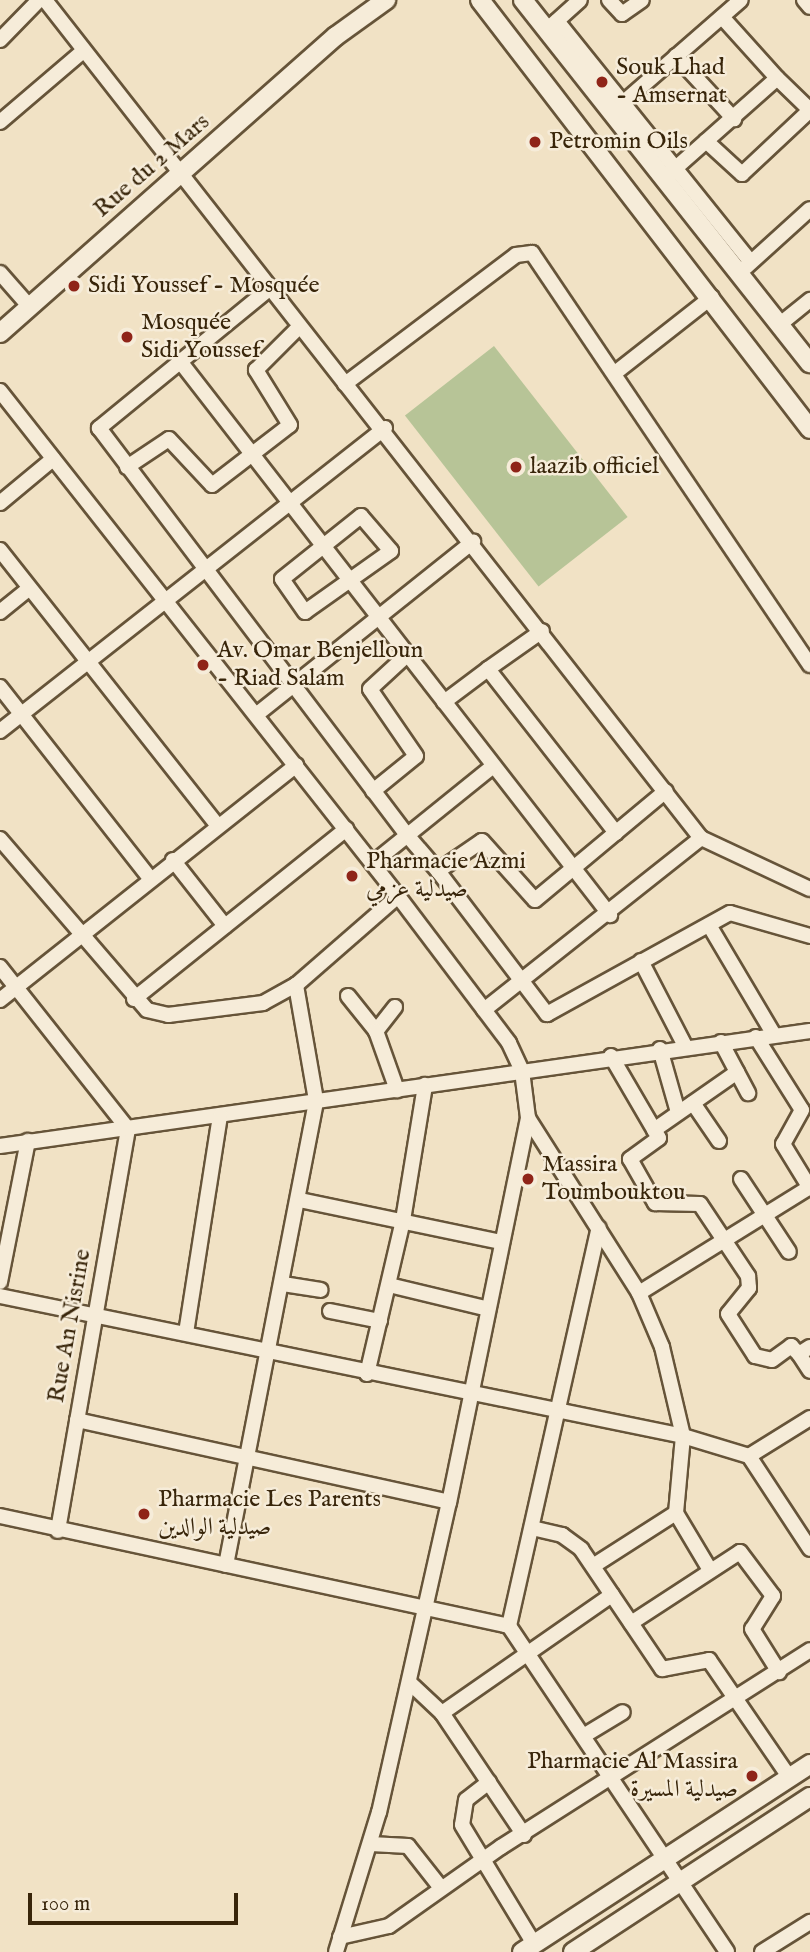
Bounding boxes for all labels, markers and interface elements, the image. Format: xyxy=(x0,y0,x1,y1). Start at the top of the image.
place label: Souk Lhad - Amsernat xyxy=(616,54,727,110)
marker: Souk Lhad - Amsernat xyxy=(594,74,610,90)
street label: Rue du 2 Mars xyxy=(88,108,216,224)
place label: Petromin Oils xyxy=(549,128,688,156)
marker: Petromin Oils xyxy=(527,134,543,150)
place label: Sidi Youssef - Mosquée xyxy=(88,272,319,300)
marker: Sidi Youssef - Mosquée xyxy=(66,278,82,294)
place label: Mosquée Sidi Youssef xyxy=(141,309,261,365)
marker: Mosquée Sidi Youssef xyxy=(119,329,135,345)
place label: laazib officiel xyxy=(530,453,659,481)
marker: laazib officiel xyxy=(508,459,524,475)
place label: Av. Omar Benjelloun - Riad Salam xyxy=(217,637,423,693)
marker: Av. Omar Benjelloun - Riad Salam xyxy=(195,657,211,673)
place label: Pharmacie Azmi صيدلية عزمي xyxy=(366,848,526,904)
marker: Pharmacie Azmi صيدلية عزمي xyxy=(344,868,360,884)
place label: Massira Toumbouktou xyxy=(542,1151,685,1207)
marker: Massira Toumbouktou xyxy=(520,1171,536,1187)
street label: Rue An Nisrine xyxy=(42,1247,98,1405)
place label: Pharmacie Les Parents صيدلية الوالدين xyxy=(158,1486,381,1542)
marker: Pharmacie Les Parents صيدلية الوالدين xyxy=(136,1506,152,1522)
place label: Pharmacie Al Massira صيدلية المسيرة xyxy=(527,1748,738,1804)
marker: Pharmacie Al Massira صيدلية المسيرة xyxy=(744,1768,760,1784)
scale bar xyxy=(32,1878,242,1922)
text: 100 m xyxy=(41,1891,90,1918)

